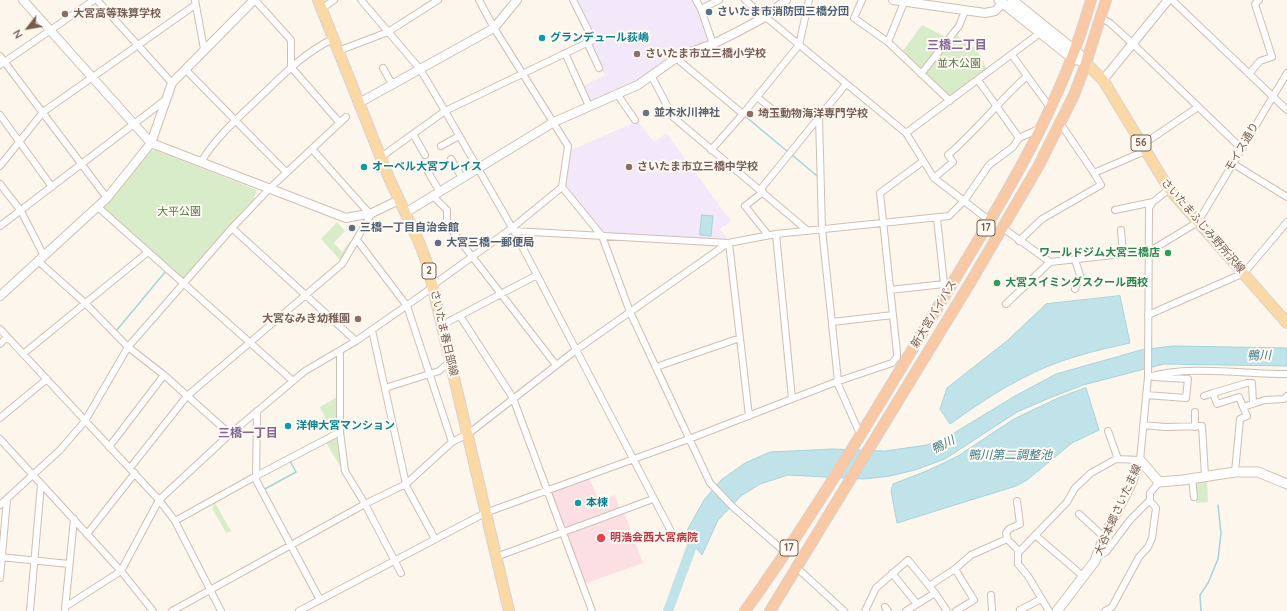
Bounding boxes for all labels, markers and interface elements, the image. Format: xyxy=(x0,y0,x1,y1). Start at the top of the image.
place label: さいたま市消防団三橋分団 xyxy=(717,5,849,19)
place label: 大宮高等珠算学校 xyxy=(73,7,161,21)
marker: さいたま市消防団三橋分団 xyxy=(704,7,714,17)
north arrow xyxy=(8,8,48,48)
marker: 大宮高等珠算学校 xyxy=(60,9,70,19)
text: N xyxy=(10,27,26,41)
place label: グランデュール荻嶋 xyxy=(550,31,649,45)
marker: グランデュール荻嶋 xyxy=(537,33,547,43)
district label: 三橋二丁目 xyxy=(927,38,987,52)
place label: さいたま市立三橋小学校 xyxy=(645,47,766,61)
marker: さいたま市立三橋小学校 xyxy=(632,49,642,59)
park label: 並木公園 xyxy=(937,57,981,71)
place label: 並木氷川神社 xyxy=(654,106,720,120)
place label: 埼玉動物海洋専門学校 xyxy=(758,107,868,121)
marker: 並木氷川神社 xyxy=(641,108,651,118)
marker: 埼玉動物海洋専門学校 xyxy=(745,109,755,119)
street label: モイス通り xyxy=(1222,120,1262,174)
road number: 56 xyxy=(1131,135,1151,151)
place label: オーベル大宮プレイス xyxy=(372,160,482,174)
place label: さいたま市立三橋中学校 xyxy=(637,160,758,174)
marker: オーベル大宮プレイス xyxy=(359,162,369,172)
marker: さいたま市立三橋中学校 xyxy=(624,162,634,172)
street label: さいたまふじみ野所沢線 xyxy=(1158,176,1248,276)
park label: 大平公園 xyxy=(157,205,201,219)
road number: 17 xyxy=(977,220,995,236)
place label: 三橋一丁目自治会館 xyxy=(360,221,459,235)
marker: 三橋一丁目自治会館 xyxy=(347,223,357,233)
place label: 大宮三橋一郵便局 xyxy=(446,236,534,250)
marker: 大宮三橋一郵便局 xyxy=(433,238,443,248)
place label: ワールドジム大宮三橋店 xyxy=(1039,246,1160,260)
marker: ワールドジム大宮三橋店 xyxy=(1163,248,1173,258)
road number: 2 xyxy=(422,263,436,279)
place label: 大宮スイミングスクール西校 xyxy=(1005,276,1148,290)
street label: 新大宮バイパス xyxy=(909,278,959,350)
marker: 大宮スイミングスクール西校 xyxy=(992,278,1002,288)
street label: さいたま春日部線 xyxy=(428,289,460,377)
place label: 大宮なみき幼稚園 xyxy=(262,312,350,326)
marker: 大宮なみき幼稚園 xyxy=(353,314,363,324)
water label: 鴨川 xyxy=(1247,349,1271,363)
place label: 洋伸大宮マンション xyxy=(296,419,395,433)
marker: 洋伸大宮マンション xyxy=(283,421,293,431)
district label: 三橋一丁目 xyxy=(218,426,278,440)
water label: 鴨川 xyxy=(929,433,957,457)
water label: 鴨川第二調整池 xyxy=(968,448,1052,462)
street label: 大谷本郷さいたま線 xyxy=(1092,462,1144,558)
place label: 本棟 xyxy=(586,496,608,510)
marker: 本棟 xyxy=(573,498,583,508)
place label: 明浩会西大宮病院 xyxy=(610,531,698,545)
marker: 明浩会西大宮病院 xyxy=(595,532,607,544)
road number: 17 xyxy=(780,540,798,556)

